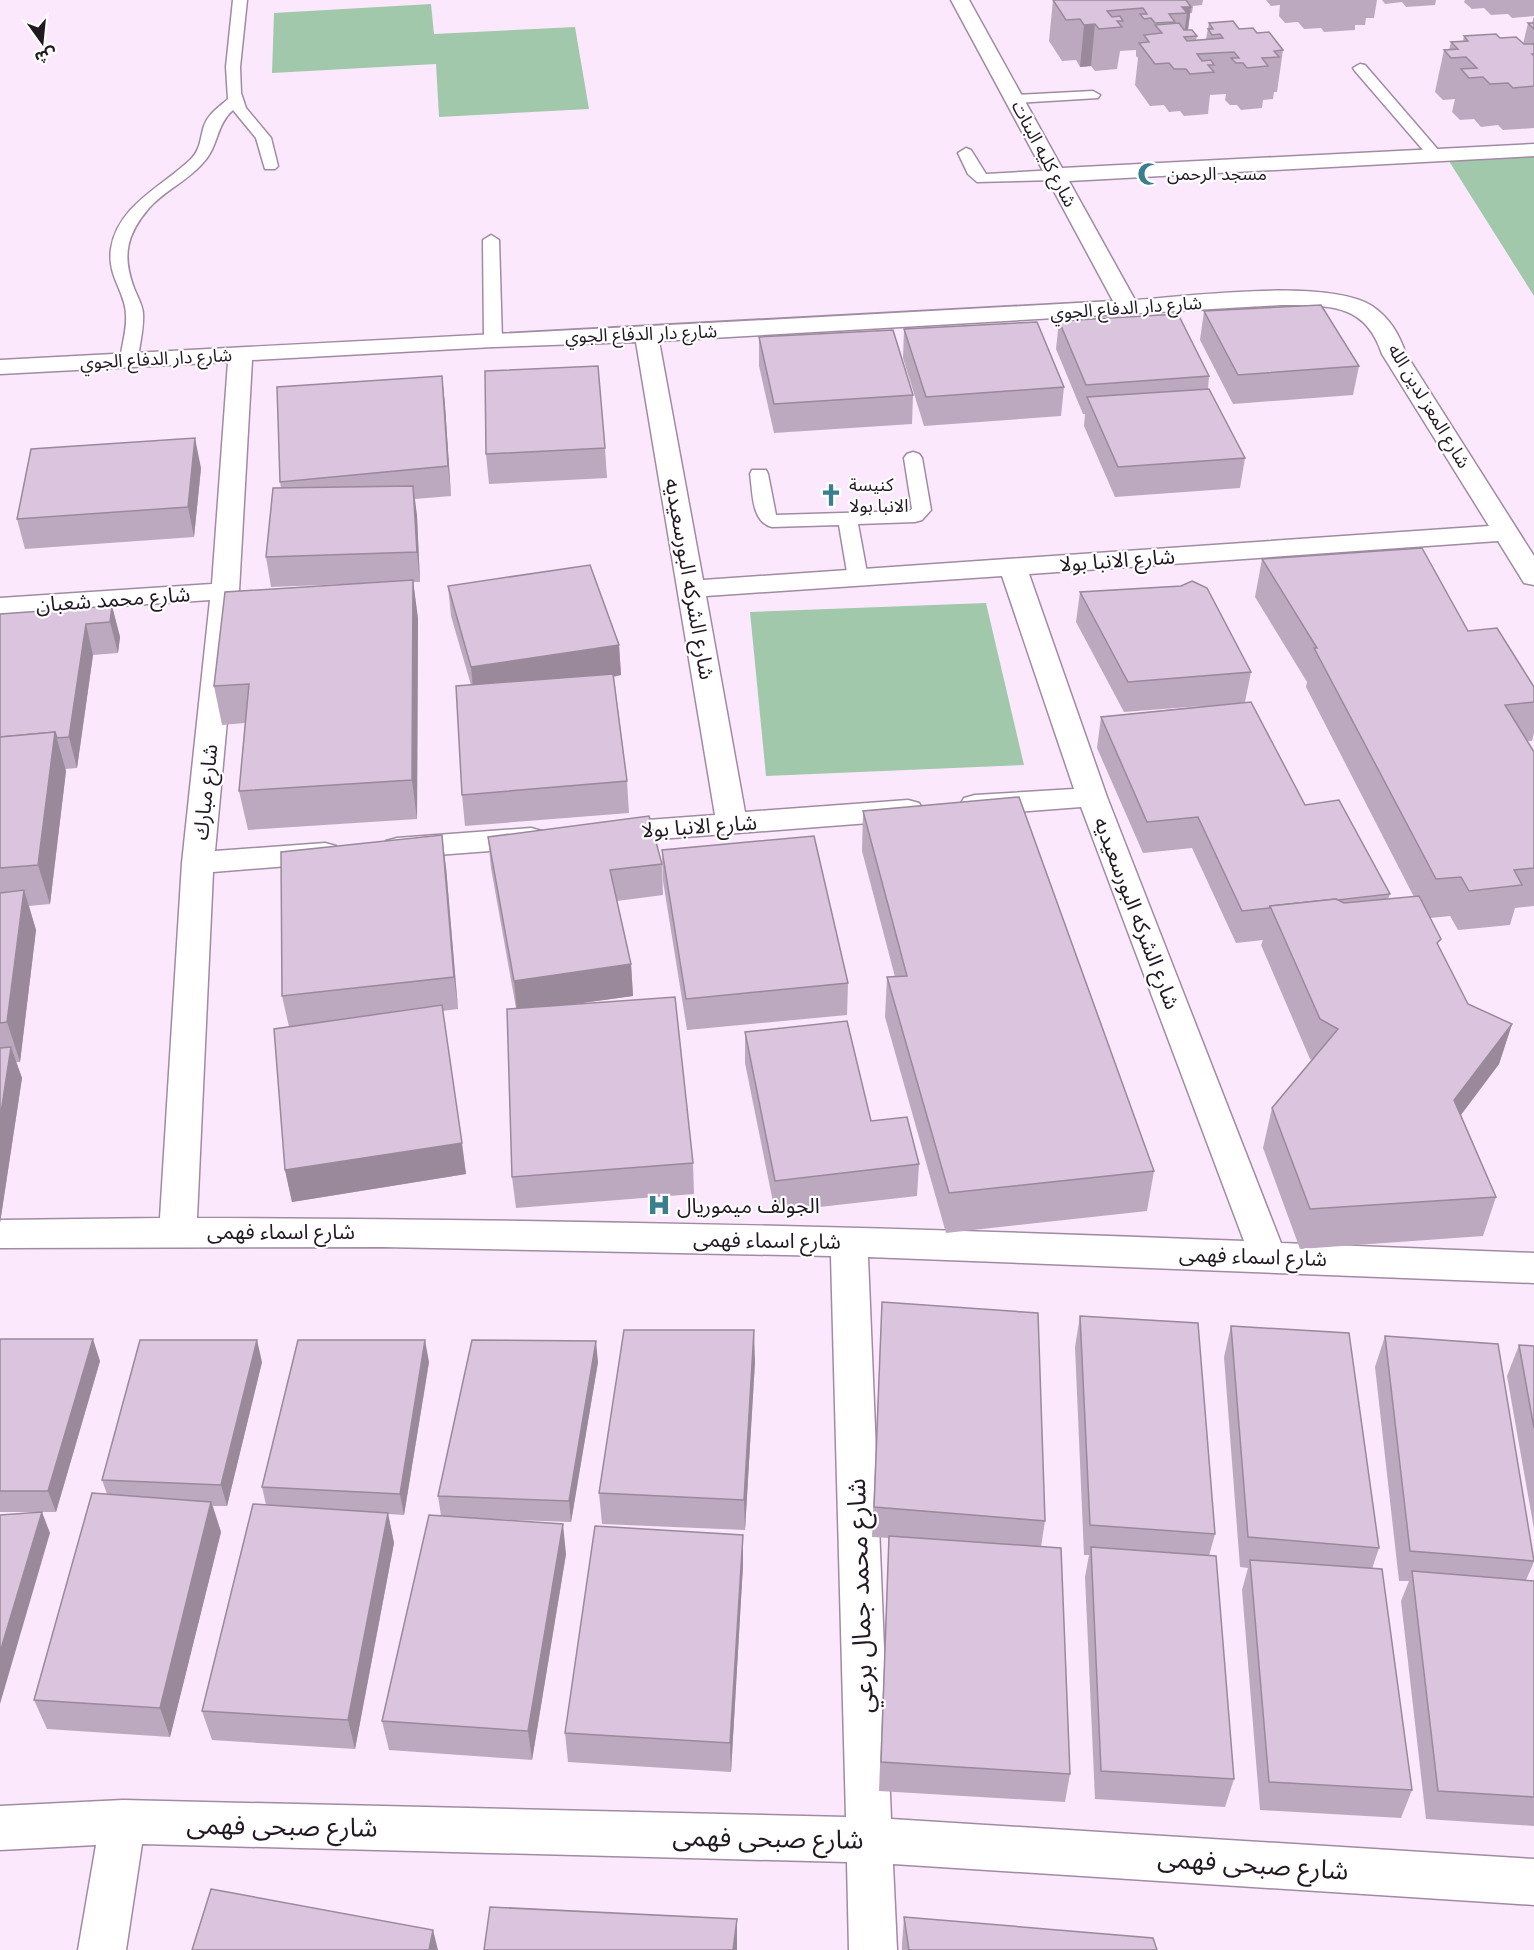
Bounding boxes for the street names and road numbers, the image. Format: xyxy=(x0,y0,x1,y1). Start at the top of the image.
street label: شارع كليه البنات xyxy=(1004,97,1081,212)
street label: شارع دار الدفاع الجوي xyxy=(1049,292,1203,327)
street label: شارع دار الدفاع الجوي xyxy=(565,320,718,351)
street label: شارع المعز لدين الله xyxy=(1381,340,1475,474)
street label: شارع دار الدفاع الجوي xyxy=(79,344,233,377)
street label: شارع الشركه البورسعيديه xyxy=(657,476,720,682)
street label: شارع الانبا بولا xyxy=(1058,543,1176,580)
street label: شارع محمد شعبان xyxy=(35,581,191,620)
street label: شارع مبارك xyxy=(188,743,225,842)
street label: شارع الانبا بولا xyxy=(640,809,758,846)
street label: شارع الشركه البورسعيديه xyxy=(1086,813,1185,1014)
street label: شارع اسماء فهمى xyxy=(207,1219,355,1247)
street label: شارع اسماء فهمى xyxy=(693,1226,841,1257)
street label: شارع اسماء فهمى xyxy=(1179,1241,1327,1274)
street label: شارع محمد جمال برعي xyxy=(840,1478,884,1714)
street label: شارع صبحى فهمى xyxy=(186,1808,378,1847)
street label: شارع صبحى فهمى xyxy=(672,1820,864,1859)
street label: شارع صبحى فهمى xyxy=(1156,1841,1350,1890)

